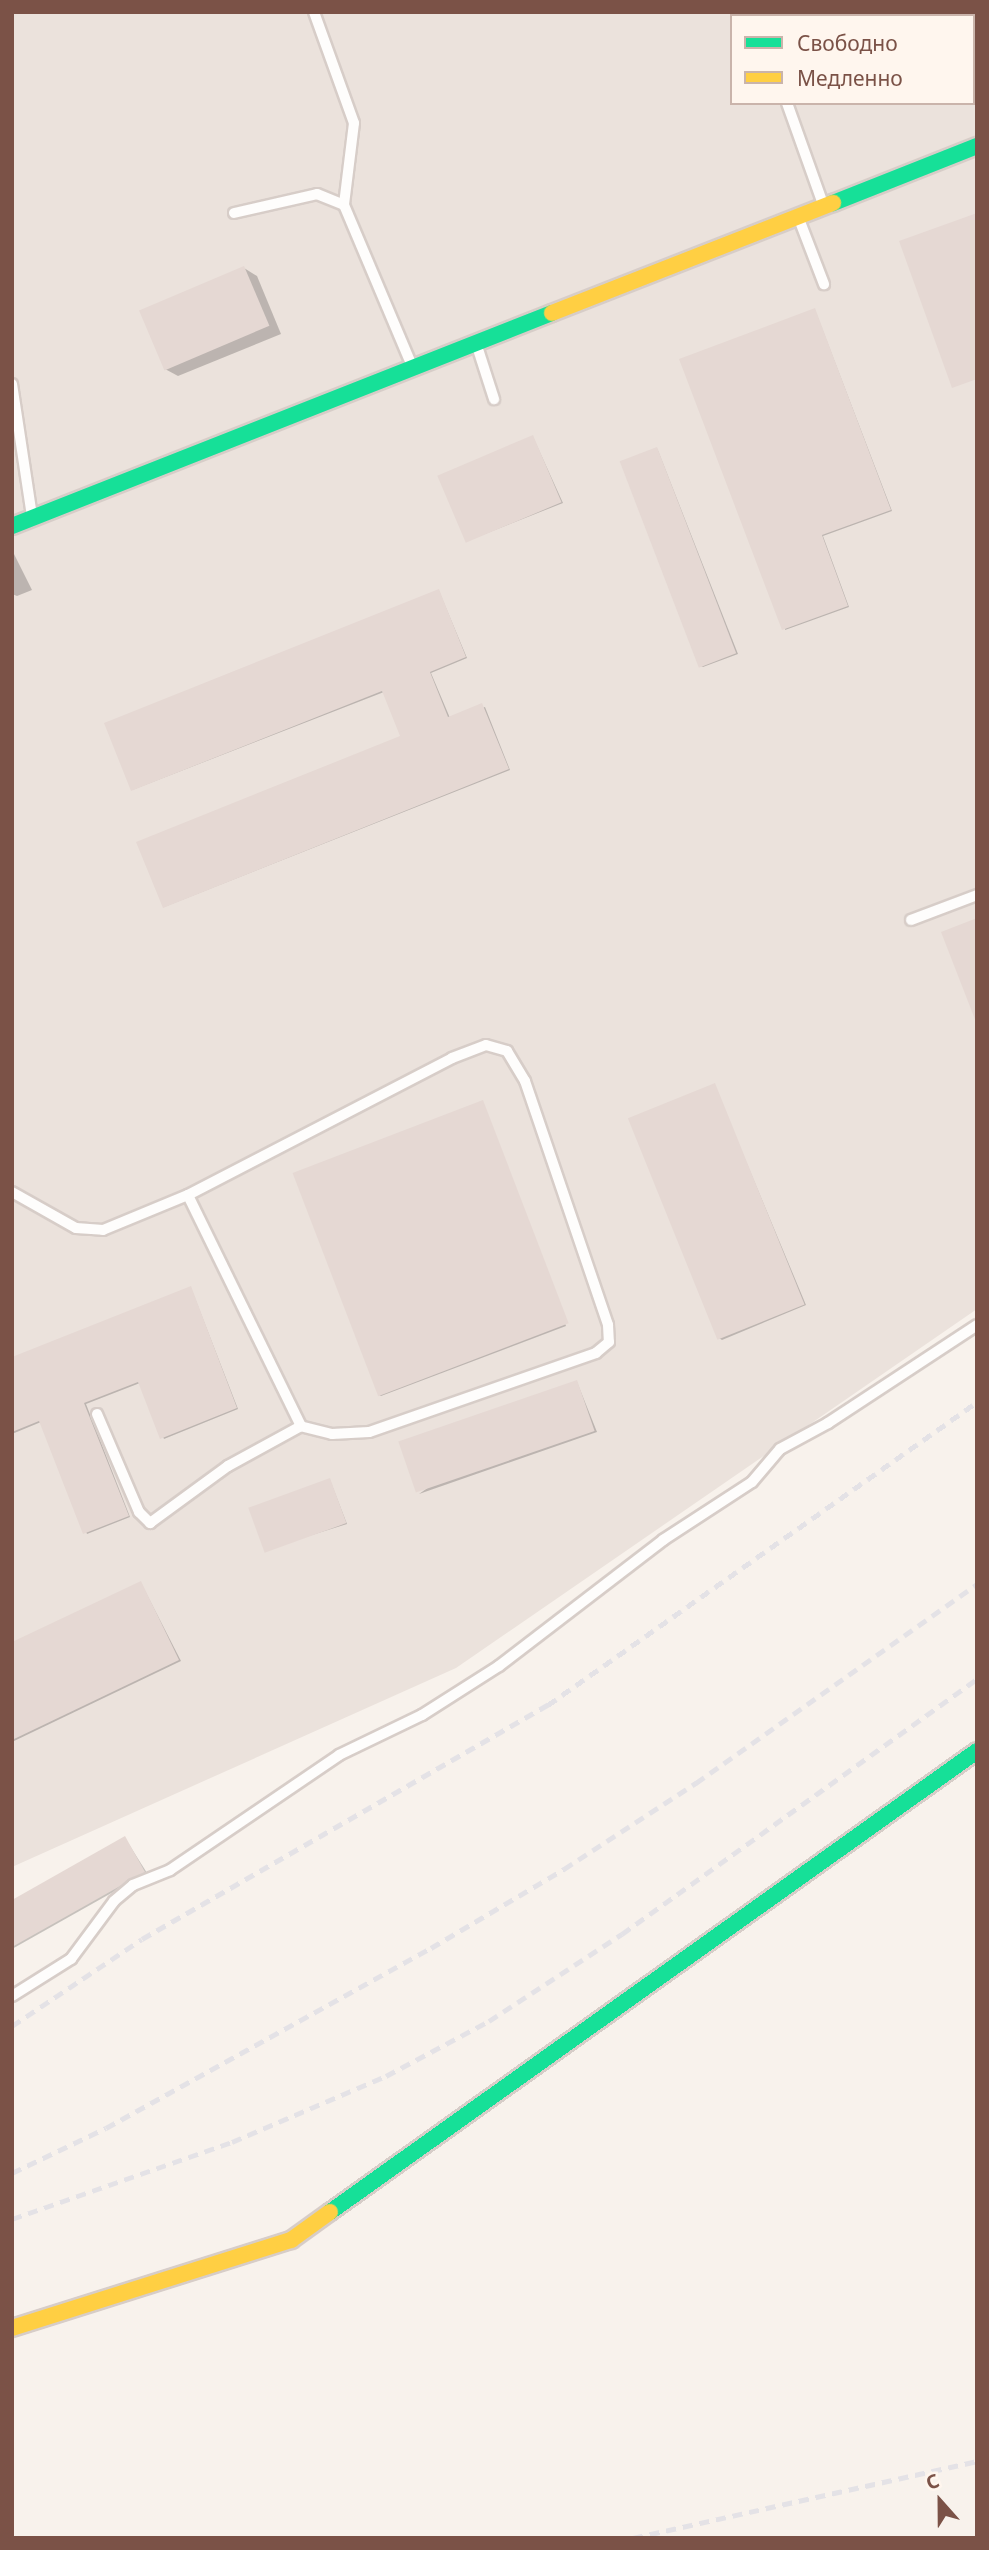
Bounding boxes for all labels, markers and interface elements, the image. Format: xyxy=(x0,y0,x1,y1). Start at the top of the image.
legend xyxy=(730,14,975,105)
text: Свободно xyxy=(797,29,898,57)
text: Медленно xyxy=(797,64,903,92)
north arrow xyxy=(905,2466,975,2536)
text: С xyxy=(922,2467,943,2496)

